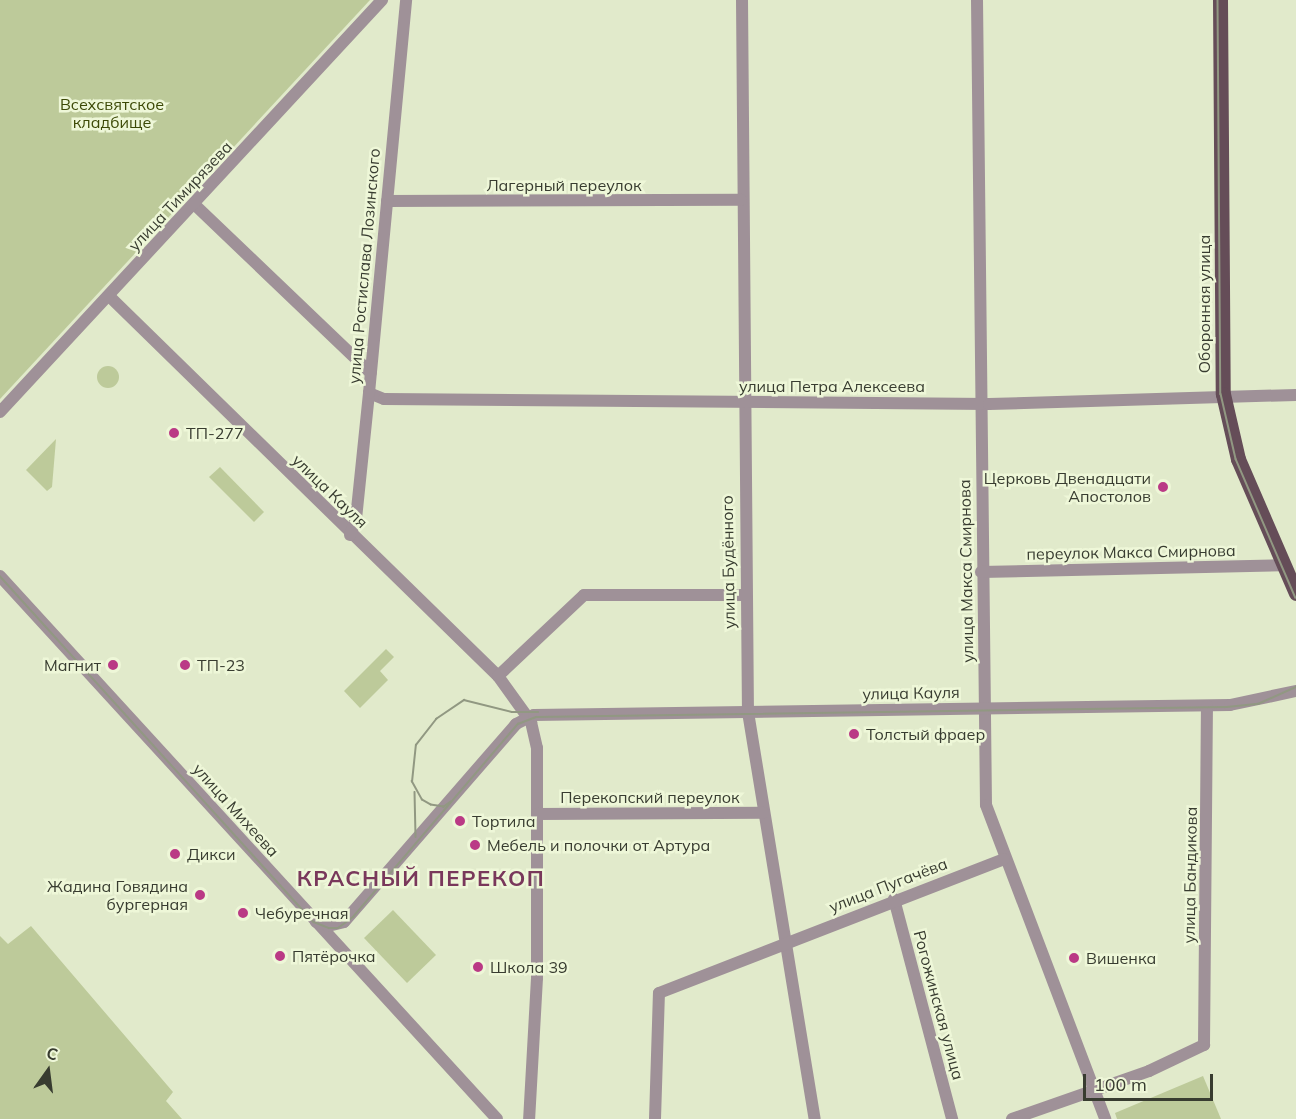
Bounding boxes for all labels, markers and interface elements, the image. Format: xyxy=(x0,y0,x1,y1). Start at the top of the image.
park label: Всехсвятское кладбище xyxy=(60,94,164,132)
street label: улица Тимирязева xyxy=(124,137,236,255)
street label: улица Ростислава Лозинского xyxy=(344,147,384,385)
street label: Лагерный переулок xyxy=(486,175,642,195)
street label: Оборонная улица xyxy=(1194,235,1214,373)
street label: улица Петра Алексеева xyxy=(739,376,925,396)
place label: ТП-277 xyxy=(186,423,244,443)
marker: ТП-277 xyxy=(167,426,181,440)
street label: улица Кауля xyxy=(288,450,372,532)
place label: Церковь Двенадцати Апостолов xyxy=(984,468,1151,506)
street label: улица Макса Смирнова xyxy=(955,479,977,663)
marker: Церковь Двенадцати Апостолов xyxy=(1156,480,1170,494)
street label: улица Будённого xyxy=(717,495,739,629)
street label: переулок Макса Смирнова xyxy=(1026,541,1236,563)
place label: Магнит xyxy=(44,655,101,675)
place label: ТП-23 xyxy=(197,655,245,675)
marker: Магнит xyxy=(106,658,120,672)
marker: ТП-23 xyxy=(178,658,192,672)
street label: улица Кауля xyxy=(862,683,960,703)
place label: Толстый фраер xyxy=(866,724,985,744)
marker: Толстый фраер xyxy=(847,727,861,741)
street label: улица Михеева xyxy=(189,759,283,861)
street label: Перекопский переулок xyxy=(560,787,740,807)
street label: улица Бандикова xyxy=(1179,806,1201,944)
place label: Тортила xyxy=(472,811,535,831)
marker: Тортила xyxy=(453,814,467,828)
place label: Мебель и полочки от Артура xyxy=(487,835,710,855)
marker: Мебель и полочки от Артура xyxy=(468,838,482,852)
place label: Дикси xyxy=(187,844,236,864)
marker: Дикси xyxy=(168,847,182,861)
street label: улица Пугачёва xyxy=(826,854,950,916)
district label: КРАСНЫЙ ПЕРЕКОП xyxy=(297,866,545,892)
place label: Жадина Говядина бургерная xyxy=(47,876,188,914)
marker: Жадина Говядина бургерная xyxy=(193,888,207,902)
place label: Чебуречная xyxy=(255,903,349,923)
marker: Чебуречная xyxy=(236,906,250,920)
street label: Рогожинская улица xyxy=(910,928,968,1082)
place label: Пятёрочка xyxy=(292,946,376,966)
place label: Вишенка xyxy=(1086,948,1156,968)
marker: Пятёрочка xyxy=(273,949,287,963)
marker: Вишенка xyxy=(1067,951,1081,965)
place label: Школа 39 xyxy=(490,957,568,977)
marker: Школа 39 xyxy=(471,960,485,974)
north arrow xyxy=(18,1041,78,1101)
text: С xyxy=(45,1043,60,1065)
scale bar xyxy=(1086,1062,1216,1100)
text: 100 m xyxy=(1094,1073,1147,1096)

